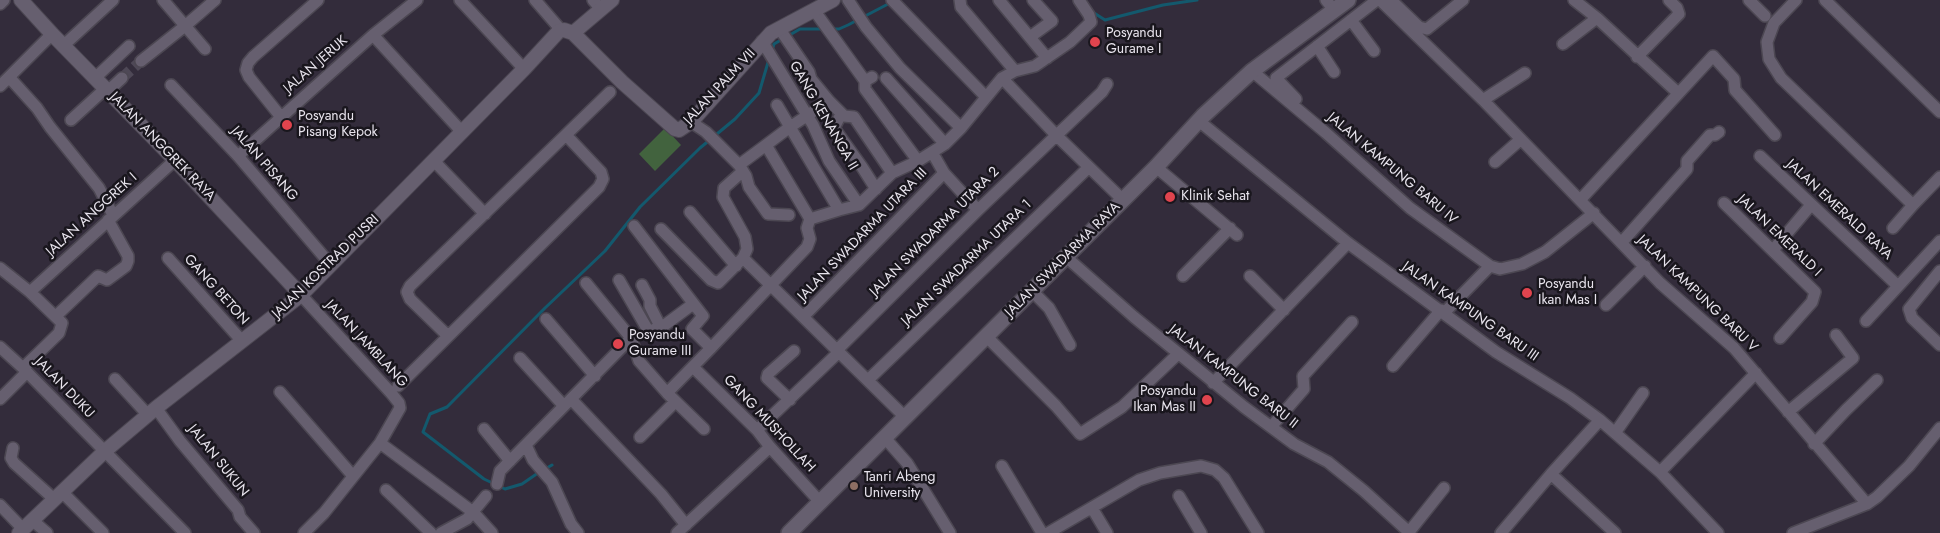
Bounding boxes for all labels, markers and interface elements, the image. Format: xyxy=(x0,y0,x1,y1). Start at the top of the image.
place label: Posyandu Gurame I xyxy=(1106,26,1162,58)
street label: JALAN JERUK xyxy=(281,33,351,97)
marker: Posyandu Gurame I xyxy=(1088,35,1102,49)
street label: JALAN PALM VII xyxy=(681,46,759,128)
street label: GANG KENANGA II xyxy=(785,59,861,173)
street label: JALAN ANGGREK RAYA xyxy=(106,89,218,205)
place label: Posyandu Pisang Kepok xyxy=(298,109,378,142)
street label: JALAN KAMPUNG BARU IV xyxy=(1323,110,1461,228)
marker: Posyandu Pisang Kepok xyxy=(280,118,294,132)
street label: JALAN PISANG xyxy=(227,123,301,205)
street label: JALAN EMERALD RAYA xyxy=(1782,156,1896,264)
street label: JALAN SWADARMA UTARA 2 xyxy=(867,164,1003,300)
street label: JALAN SWADARMA UTARA III xyxy=(795,165,931,305)
street label: JALAN ANGGREK I xyxy=(43,170,141,260)
place label: Klinik Sehat xyxy=(1181,189,1249,205)
marker: Klinik Sehat xyxy=(1163,190,1177,204)
street label: JALAN EMERALD I xyxy=(1733,191,1825,281)
street label: JALAN SWADARMA UTARA 1 xyxy=(898,196,1036,330)
street label: JALAN SWADARMA RAYA xyxy=(1002,199,1124,321)
street label: JALAN KOSTRAD PUSRI xyxy=(269,212,383,322)
street label: JALAN KAMPUNG BARU V xyxy=(1633,232,1761,356)
street label: GANG BETON xyxy=(180,251,252,329)
street label: JALAN KAMPUNG BARU III xyxy=(1399,259,1541,365)
place label: Posyandu Ikan Mas I xyxy=(1538,277,1597,310)
marker: Posyandu Ikan Mas I xyxy=(1520,286,1534,300)
street label: JALAN JAMBLANG xyxy=(321,297,411,391)
street label: JALAN KAMPUNG BARU II xyxy=(1165,321,1301,433)
place label: Posyandu Gurame III xyxy=(629,328,691,361)
marker: Posyandu Gurame III xyxy=(611,337,625,351)
street label: JALAN DUKU xyxy=(31,354,97,422)
street label: GANG MUSHOLLAH xyxy=(720,372,818,476)
place label: Posyandu Ikan Mas II xyxy=(1133,384,1196,417)
marker: Posyandu Ikan Mas II xyxy=(1200,393,1214,407)
street label: JALAN SUKUN xyxy=(184,422,252,500)
place label: Tanri Abeng University xyxy=(864,470,936,502)
marker: Tanri Abeng University xyxy=(848,480,860,492)

